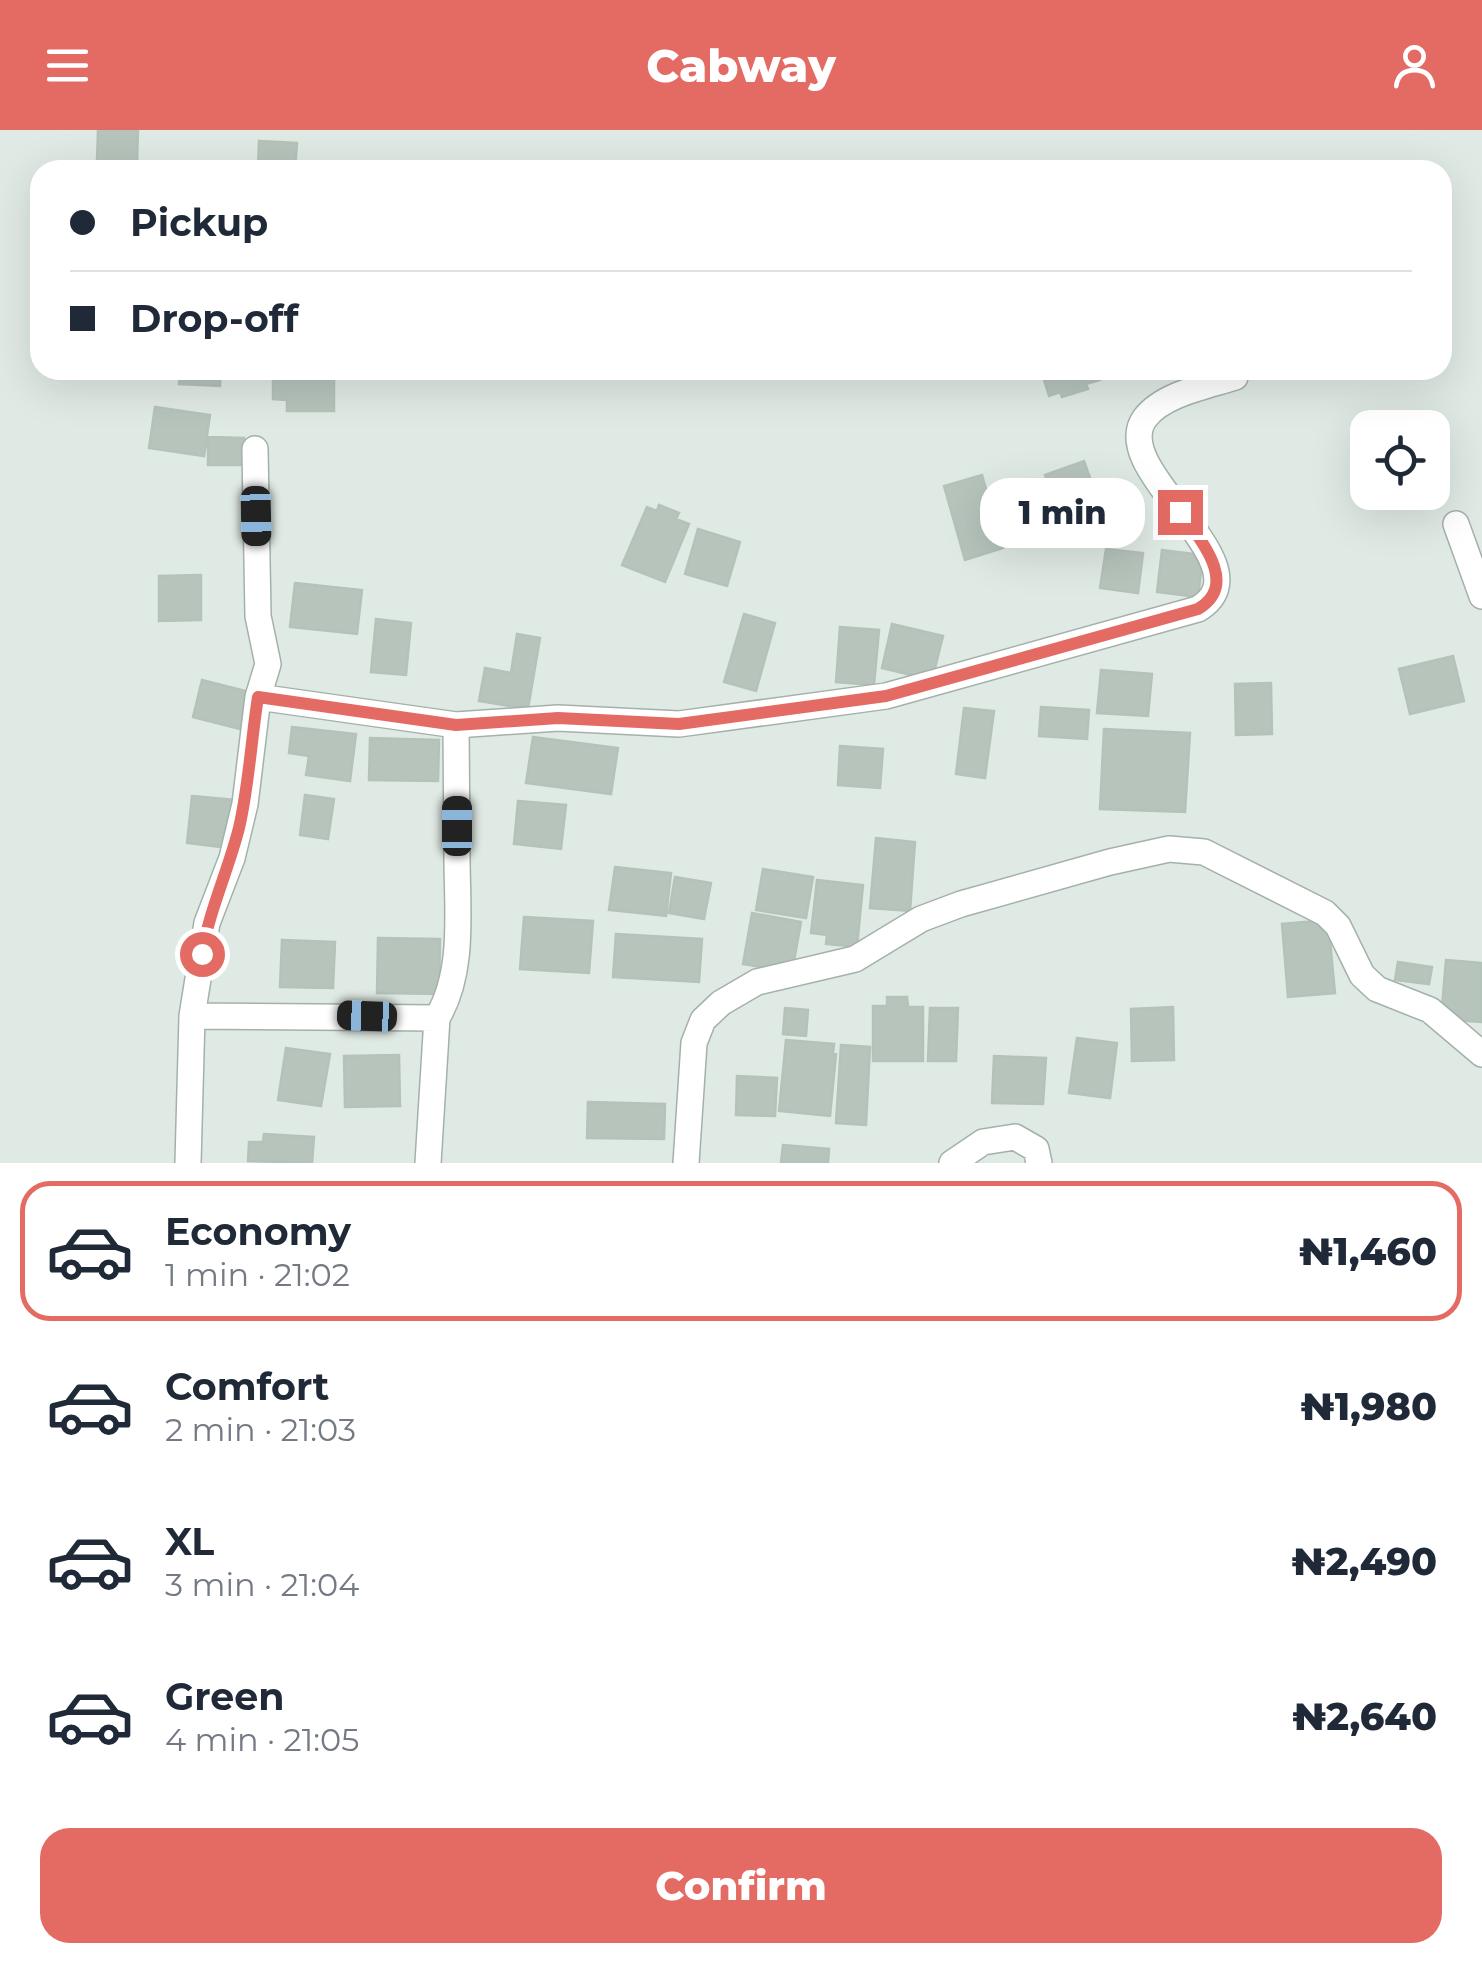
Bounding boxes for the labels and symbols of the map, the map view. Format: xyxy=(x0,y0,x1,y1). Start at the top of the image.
callout: 1 min xyxy=(980,477,1145,547)
car xyxy=(240,486,272,546)
route end xyxy=(1158,490,1203,535)
car xyxy=(442,796,472,856)
route start xyxy=(180,932,225,977)
car xyxy=(336,1000,398,1032)

